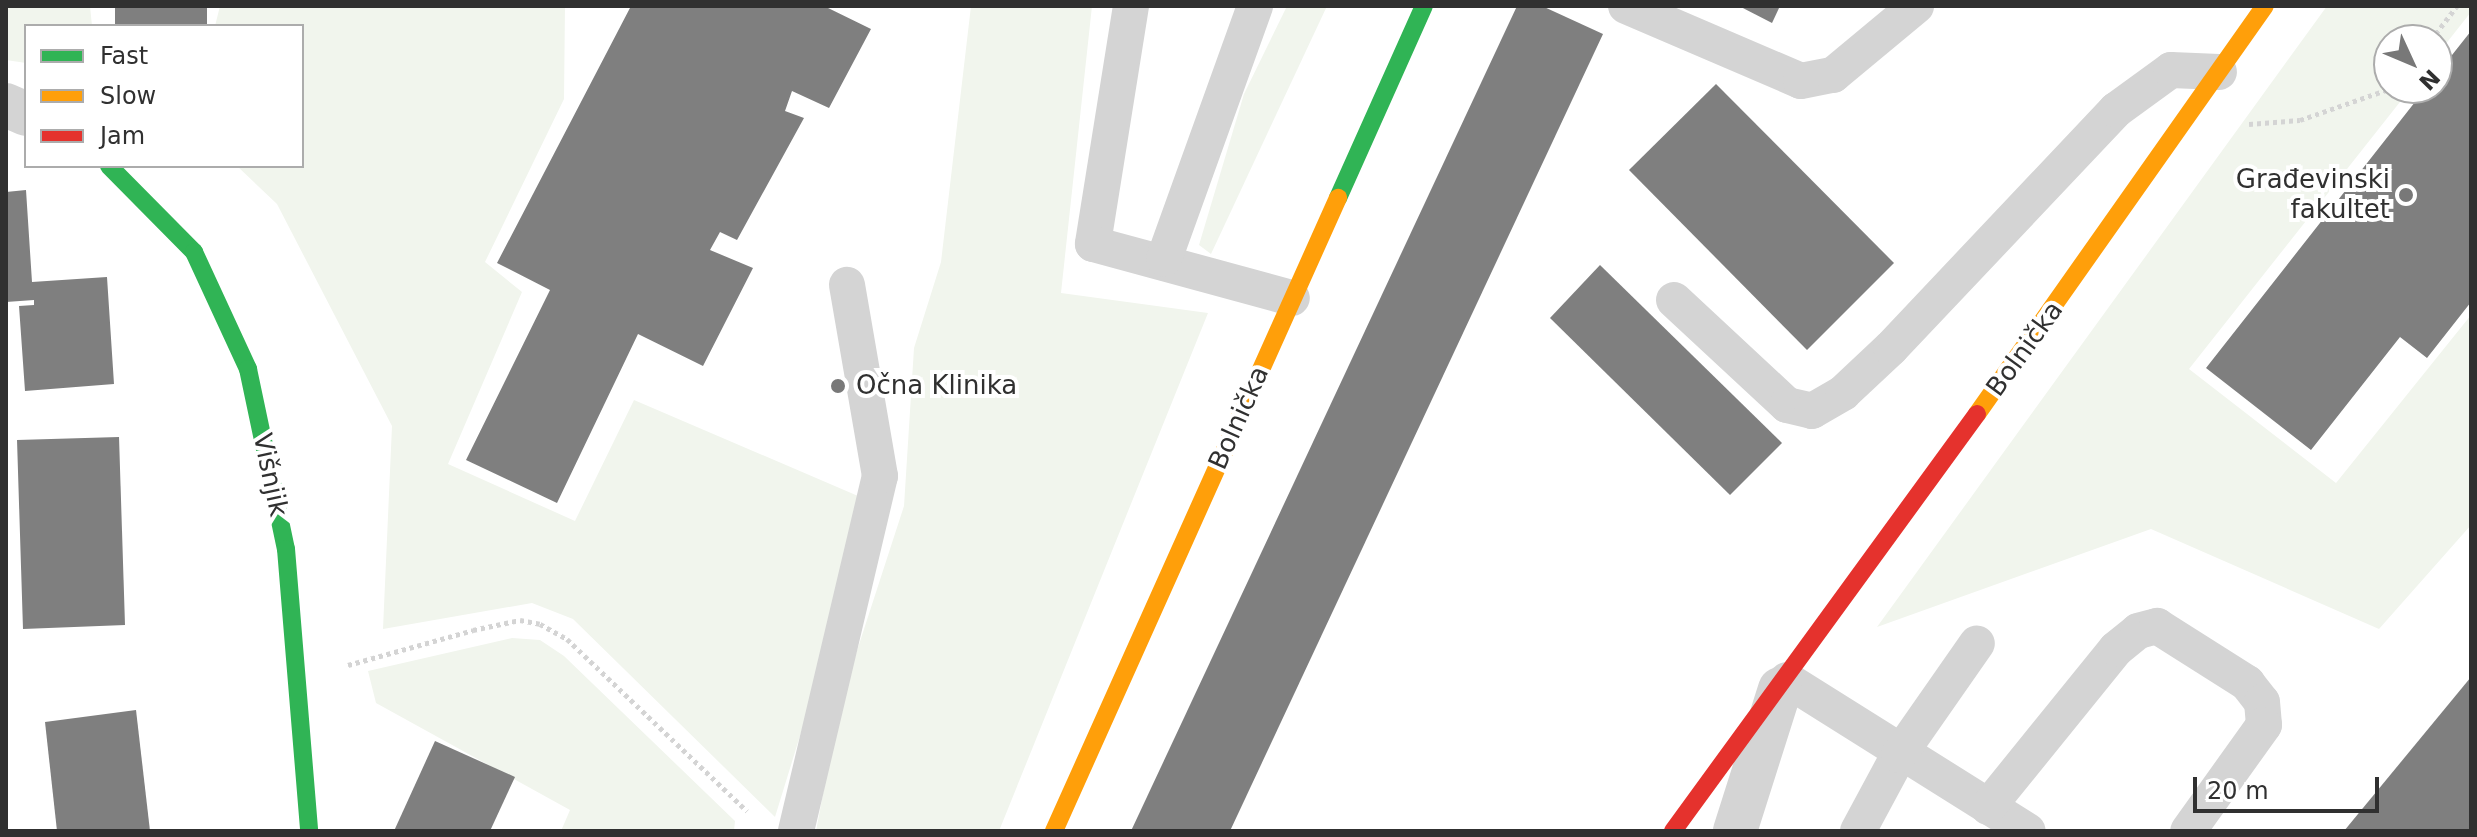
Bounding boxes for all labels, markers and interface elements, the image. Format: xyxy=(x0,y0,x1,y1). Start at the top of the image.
legend xyxy=(24,24,304,168)
north arrow xyxy=(2373,24,2453,104)
text: Fast xyxy=(100,42,148,70)
text: N xyxy=(2414,64,2445,95)
text: Slow xyxy=(100,82,156,110)
text: Jam xyxy=(100,122,145,150)
place label: Građevinski fakultet xyxy=(2236,164,2390,226)
marker: Građevinski fakultet xyxy=(2397,186,2415,204)
street label: Bolnička xyxy=(1980,296,2070,402)
street label: Bolnička xyxy=(1202,362,1276,474)
place label: Očna Klinika xyxy=(856,370,1017,402)
marker: Očna Klinika xyxy=(827,375,849,397)
street label: Višnjik xyxy=(246,431,294,519)
scale bar xyxy=(2197,761,2383,811)
text: 20 m xyxy=(2207,777,2269,805)

